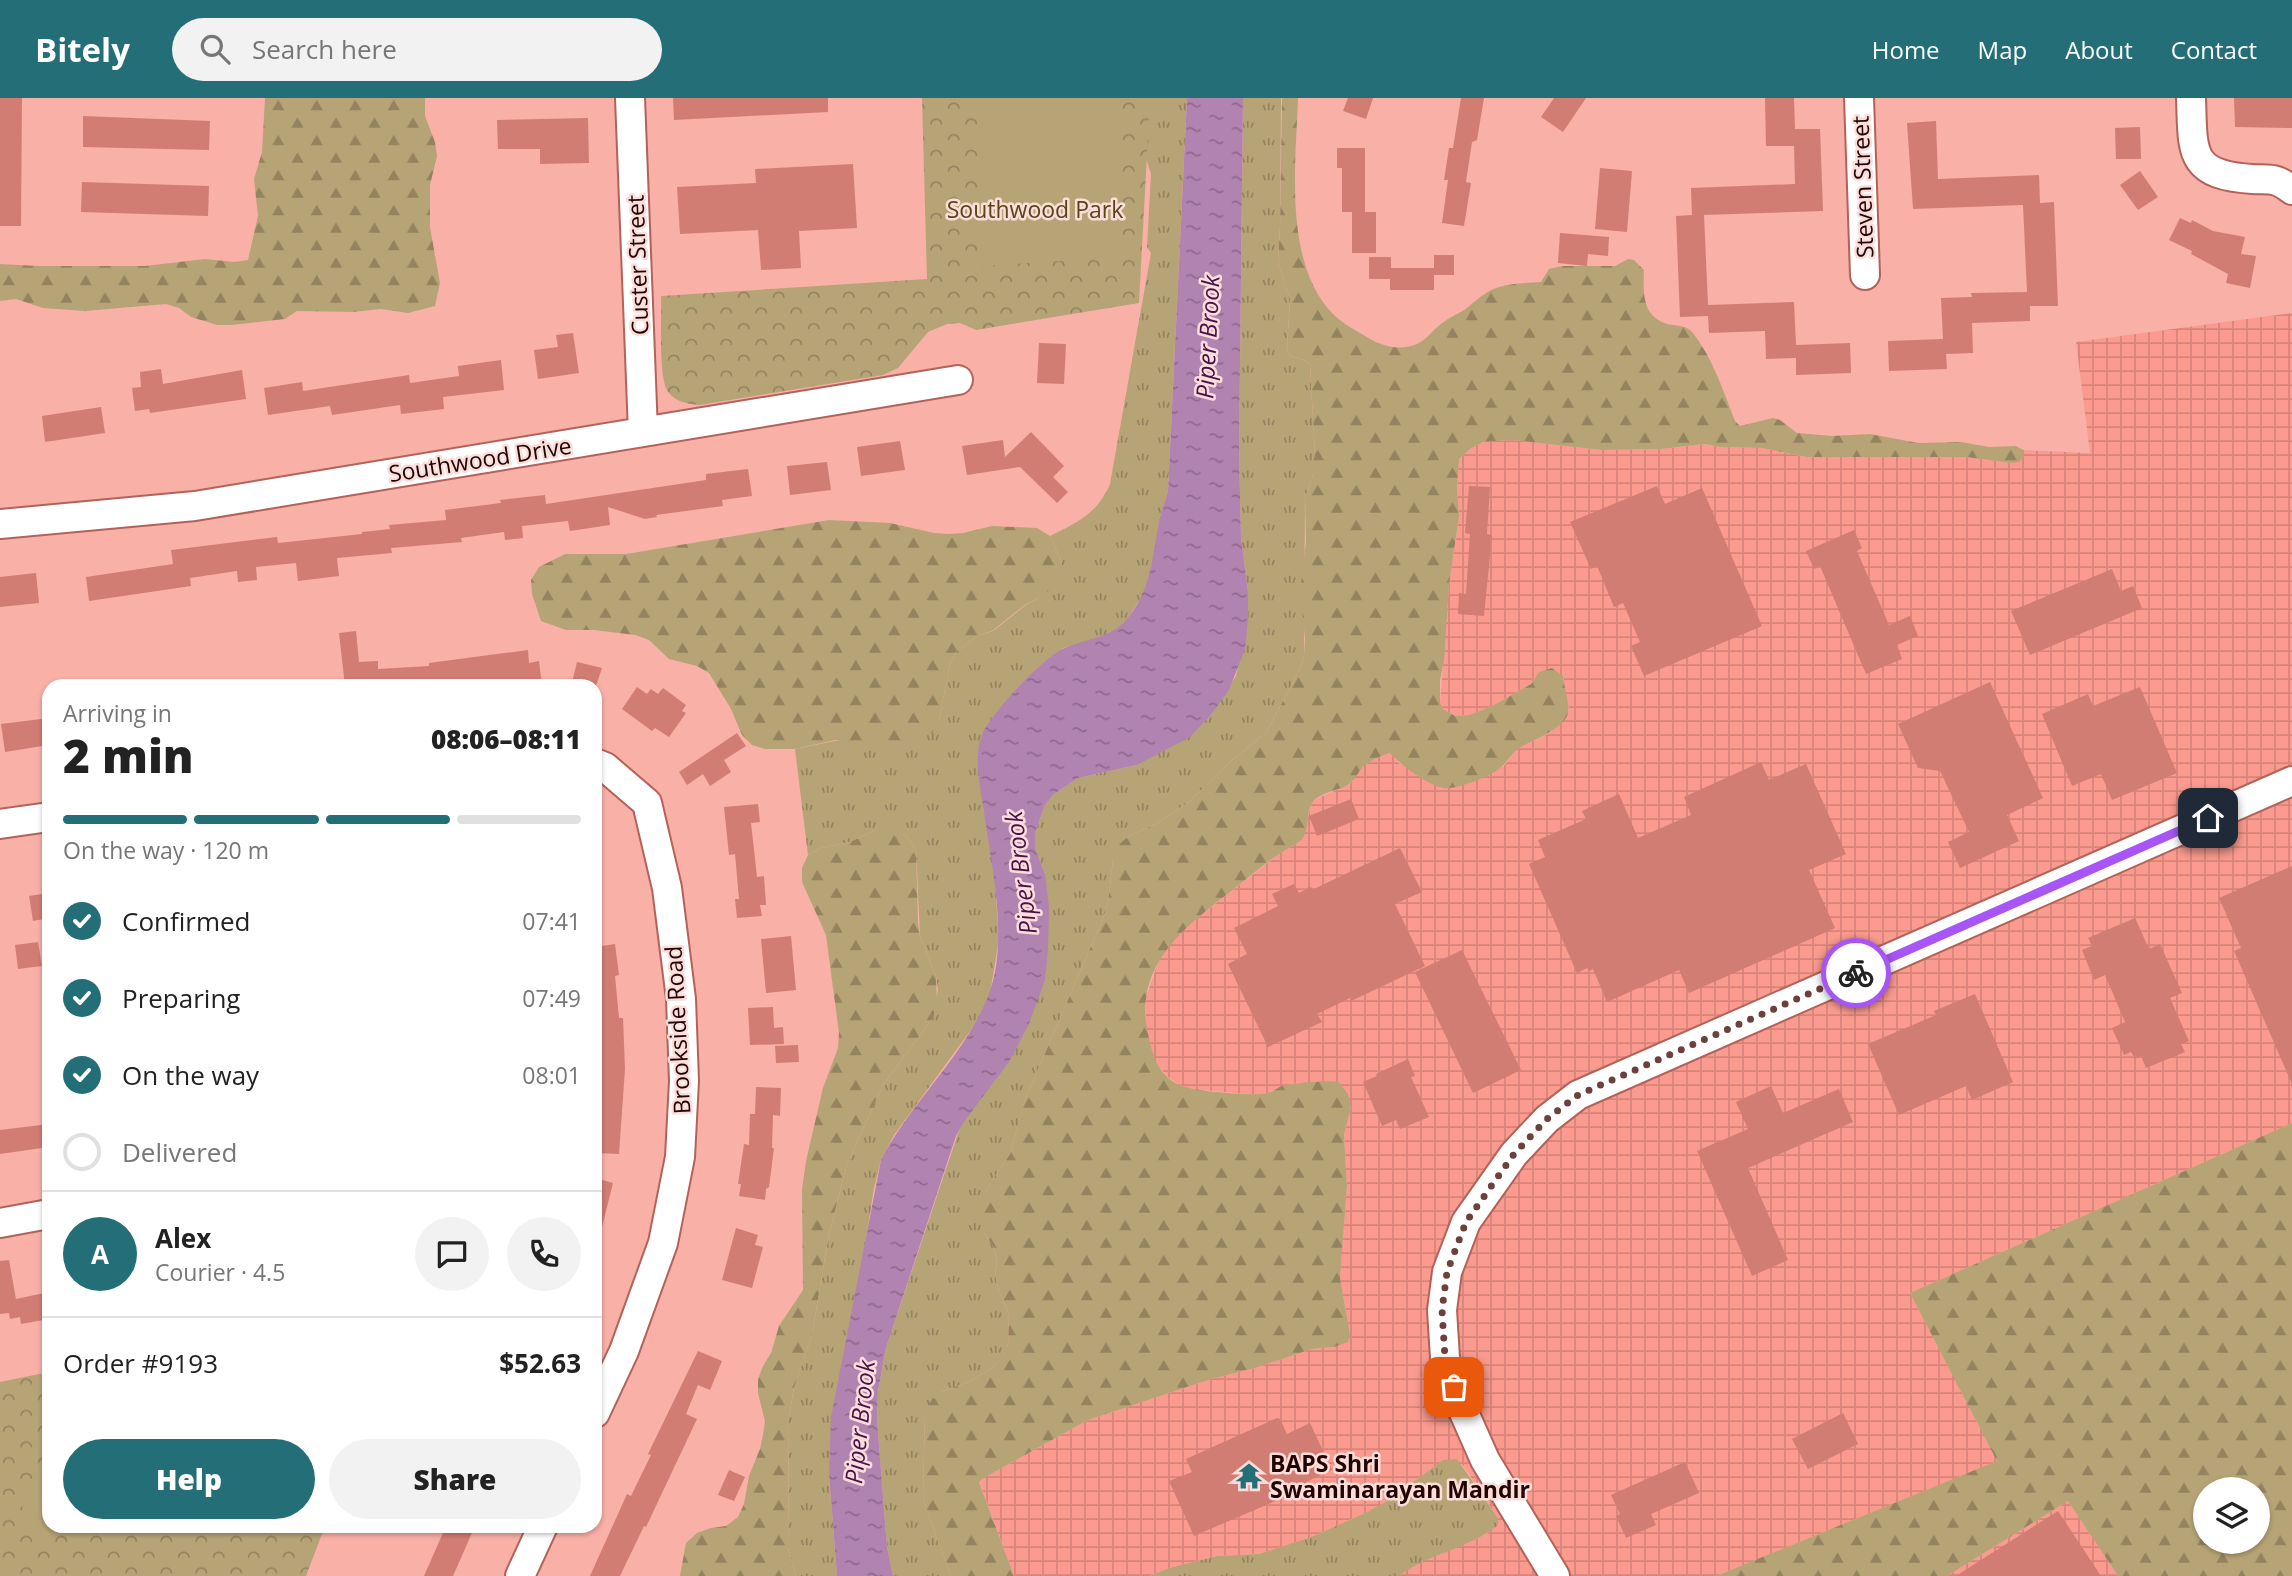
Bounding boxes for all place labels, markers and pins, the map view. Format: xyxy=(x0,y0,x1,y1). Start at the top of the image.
pin xyxy=(2178,788,2238,848)
pin xyxy=(1424,1357,1484,1417)
place label: BAPS Shri Swaminarayan Mandir xyxy=(1270,1447,1530,1505)
temple icon: BAPS Shri Swaminarayan Mandir xyxy=(1234,1461,1264,1491)

